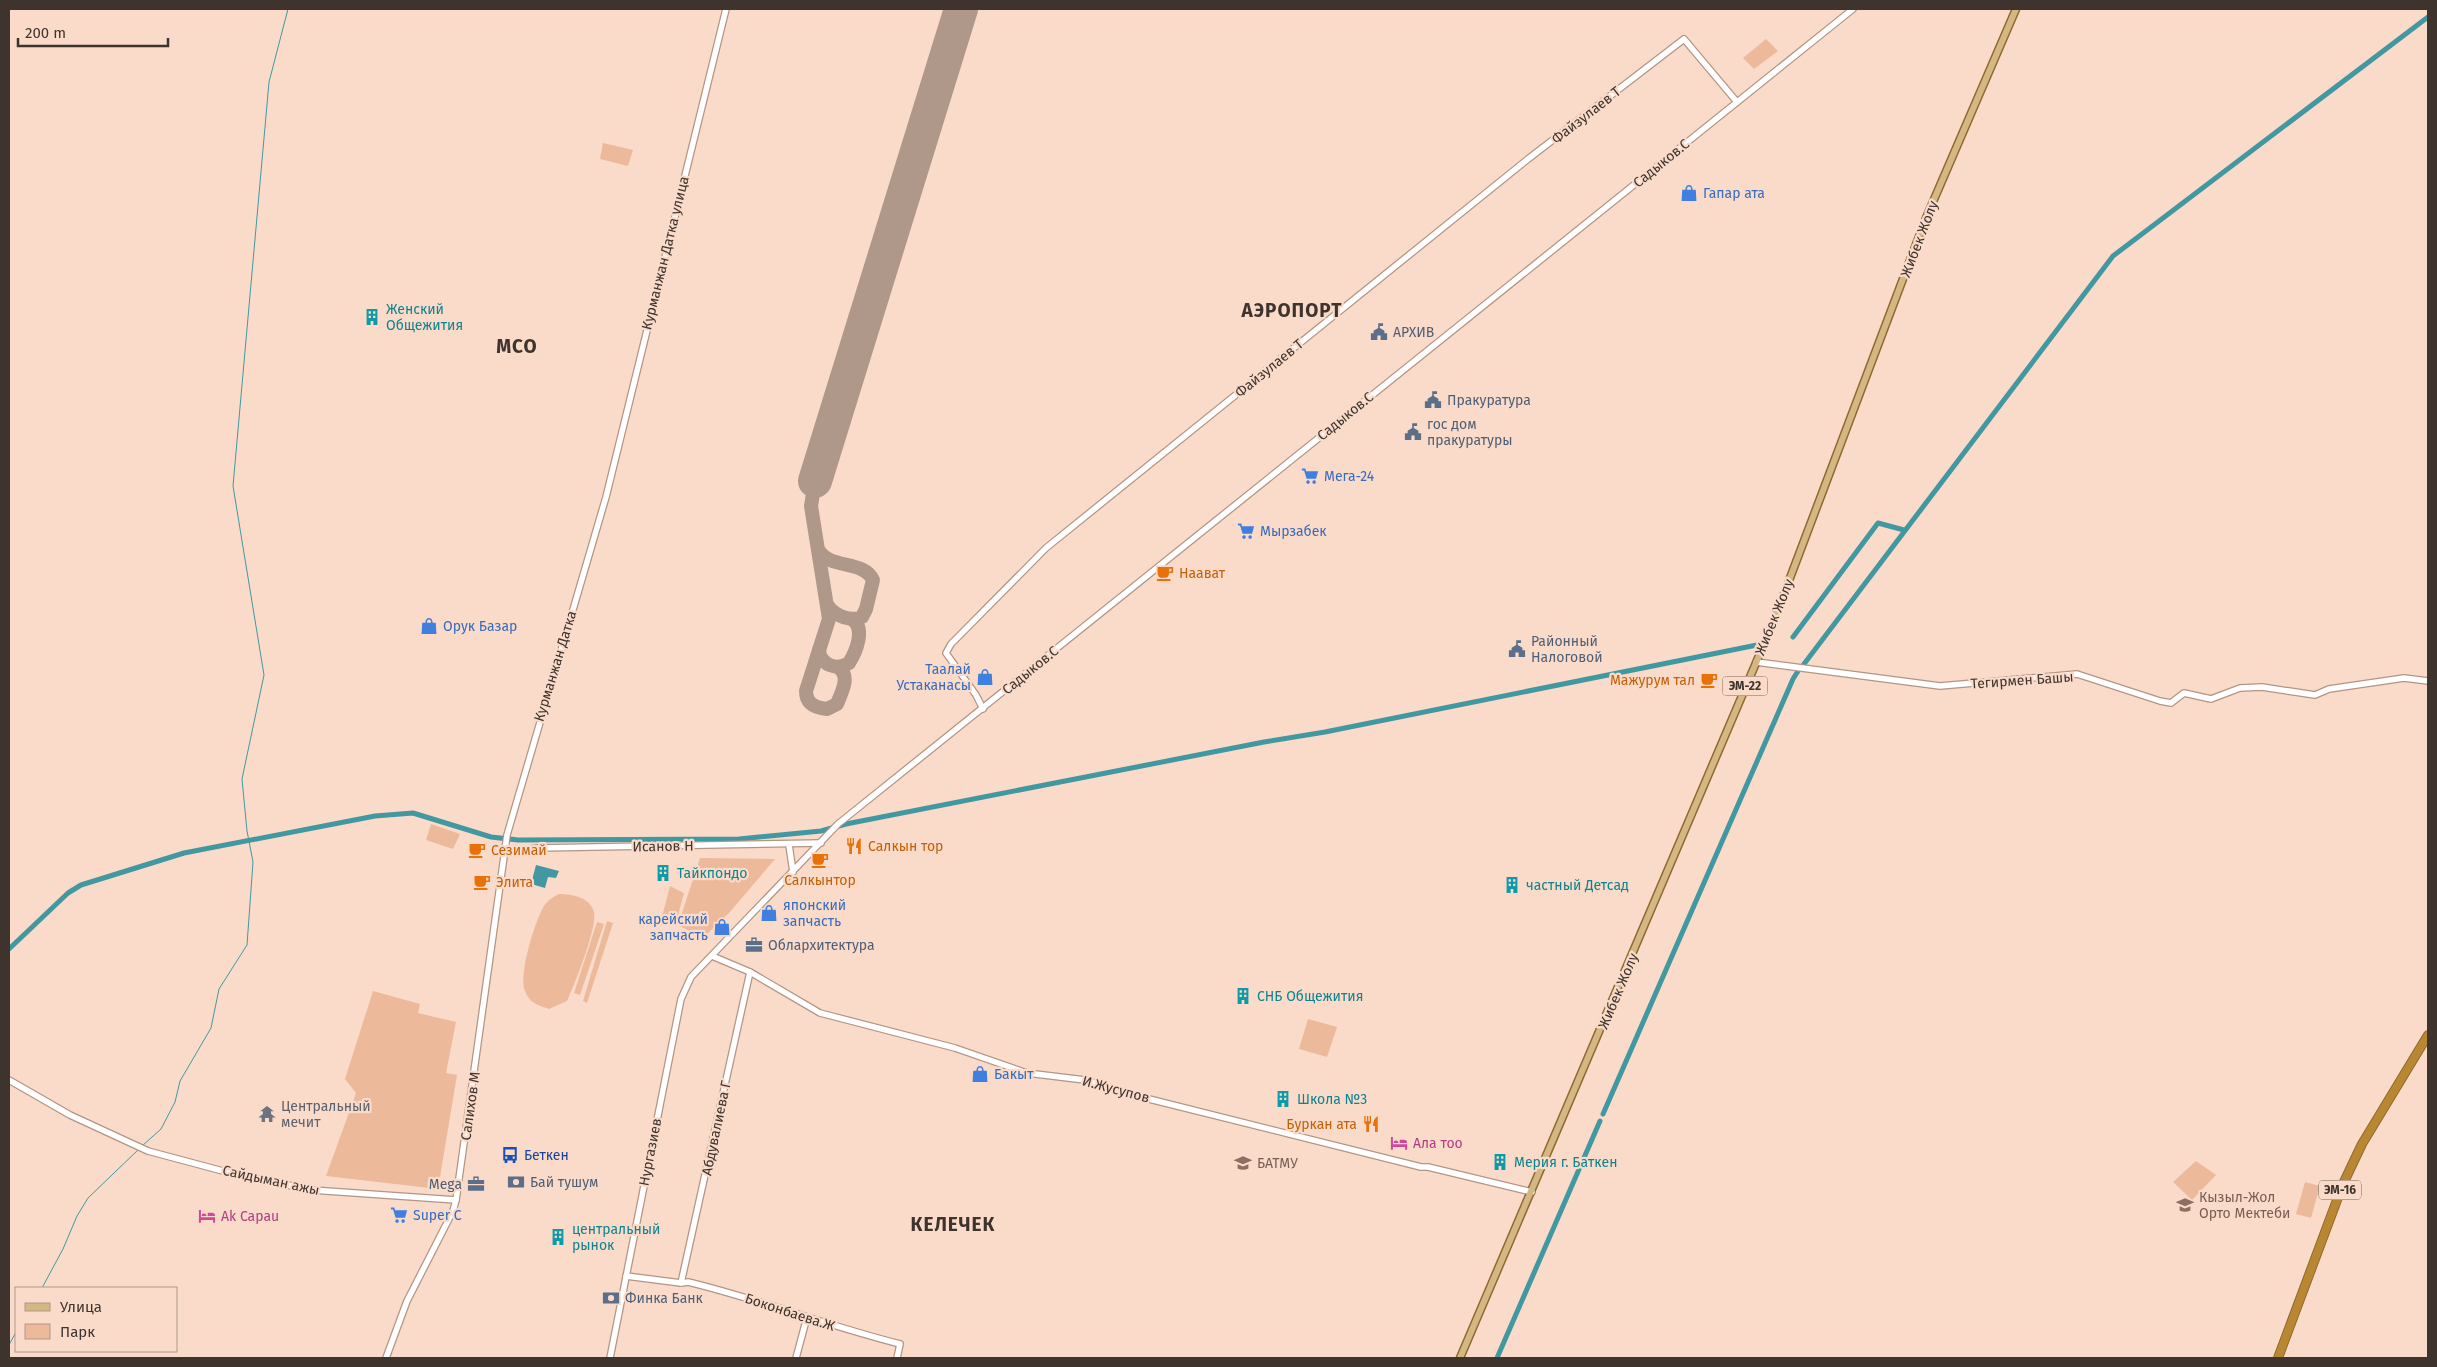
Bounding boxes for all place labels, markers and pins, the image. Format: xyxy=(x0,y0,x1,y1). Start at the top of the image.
shop icon: Гапар ата xyxy=(1679,183,1699,203)
place label: Гапар ата xyxy=(1703,185,1765,202)
place label: Женский Общежития xyxy=(386,301,463,334)
building icon: Женский Общежития xyxy=(362,307,382,327)
public building icon: АРХИВ xyxy=(1369,322,1389,342)
place label: АРХИВ xyxy=(1393,324,1434,341)
public building icon: Пракуратура xyxy=(1423,390,1443,410)
place label: Пракуратура xyxy=(1447,392,1531,409)
place label: гос дом пракуратуры xyxy=(1427,416,1513,449)
public building icon: гос дом пракуратуры xyxy=(1403,422,1423,442)
supermarket icon: Мега-24 xyxy=(1300,466,1320,486)
place label: Мега-24 xyxy=(1324,468,1375,485)
supermarket icon: Мырзабек xyxy=(1236,521,1256,541)
place label: Мырзабек xyxy=(1260,523,1327,540)
cafe icon: Наават xyxy=(1155,563,1175,583)
place label: Наават xyxy=(1179,565,1226,582)
shop icon: Орук Базар xyxy=(419,616,439,636)
place label: Орук Базар xyxy=(443,618,517,635)
place label: Районный Налоговой xyxy=(1531,633,1603,666)
public building icon: Районный Налоговой xyxy=(1507,639,1527,659)
place label: Таалай Устаканасы xyxy=(896,661,971,694)
shop icon: Таалай Устаканасы xyxy=(975,667,995,687)
cafe icon: Мажурум тал xyxy=(1699,670,1719,690)
place label: Мажурум тал xyxy=(1610,672,1695,689)
restaurant icon: Салкын тор xyxy=(844,836,864,856)
place label: Салкын тор xyxy=(868,838,943,855)
cafe icon: Сезимай xyxy=(467,840,487,860)
place label: Сезимай xyxy=(491,842,547,859)
cafe icon: Салкынтор xyxy=(810,850,830,870)
building icon: Тайкпондо xyxy=(653,863,673,883)
place label: Тайкпондо xyxy=(677,865,748,882)
cafe icon: Элита xyxy=(472,872,492,892)
place label: Салкынтор xyxy=(784,872,856,889)
place label: Элита xyxy=(496,874,533,891)
building icon: частный Детсад xyxy=(1502,875,1522,895)
place label: частный Детсад xyxy=(1526,877,1629,894)
place label: японский запчасть xyxy=(783,897,846,930)
shop icon: японский запчасть xyxy=(759,903,779,923)
place label: карейский запчасть xyxy=(638,911,708,944)
shop icon: карейский запчасть xyxy=(712,917,732,937)
office icon: Облархитектура xyxy=(744,935,764,955)
place label: Облархитектура xyxy=(768,937,875,954)
building icon: СНБ Общежития xyxy=(1233,986,1253,1006)
place label: СНБ Общежития xyxy=(1257,988,1363,1005)
shop icon: Бакыт xyxy=(970,1064,990,1084)
place label: Бакыт xyxy=(994,1066,1034,1083)
building icon: Школа №3 xyxy=(1273,1089,1293,1109)
place label: Школа №3 xyxy=(1297,1091,1367,1108)
place label: Центральный мечит xyxy=(281,1098,371,1131)
temple icon: Центральный мечит xyxy=(257,1104,277,1124)
restaurant icon: Буркан ата xyxy=(1361,1114,1381,1134)
place label: Буркан ата xyxy=(1286,1116,1357,1133)
hotel icon: Ала тоо xyxy=(1389,1133,1409,1153)
place label: Ала тоо xyxy=(1413,1135,1463,1152)
bus stop icon: Беткен xyxy=(500,1145,520,1165)
place label: Беткен xyxy=(524,1147,569,1164)
building icon: Мерия г. Бaткен xyxy=(1490,1152,1510,1172)
school or university icon: БАТМУ xyxy=(1233,1153,1253,1173)
place label: Мерия г. Бaткен xyxy=(1514,1154,1617,1171)
place label: БАТМУ xyxy=(1257,1155,1298,1172)
bank icon: Бай тушум xyxy=(506,1172,526,1192)
office icon: Mega xyxy=(466,1174,486,1194)
place label: Бай тушум xyxy=(530,1174,598,1191)
place label: Mega xyxy=(429,1176,462,1193)
place label: Кызыл-Жол Орто Мектеби xyxy=(2199,1189,2290,1222)
school or university icon: Кызыл-Жол Орто Мектеби xyxy=(2175,1195,2195,1215)
supermarket icon: Super C xyxy=(389,1205,409,1225)
hotel icon: Ak Capau xyxy=(197,1206,217,1226)
place label: Super C xyxy=(413,1207,462,1224)
place label: Ak Capau xyxy=(221,1208,279,1225)
place label: центральный рынок xyxy=(572,1221,660,1254)
building icon: центральный рынок xyxy=(548,1227,568,1247)
bank icon: Финка Банк xyxy=(601,1288,621,1308)
place label: Финка Банк xyxy=(625,1290,704,1307)

